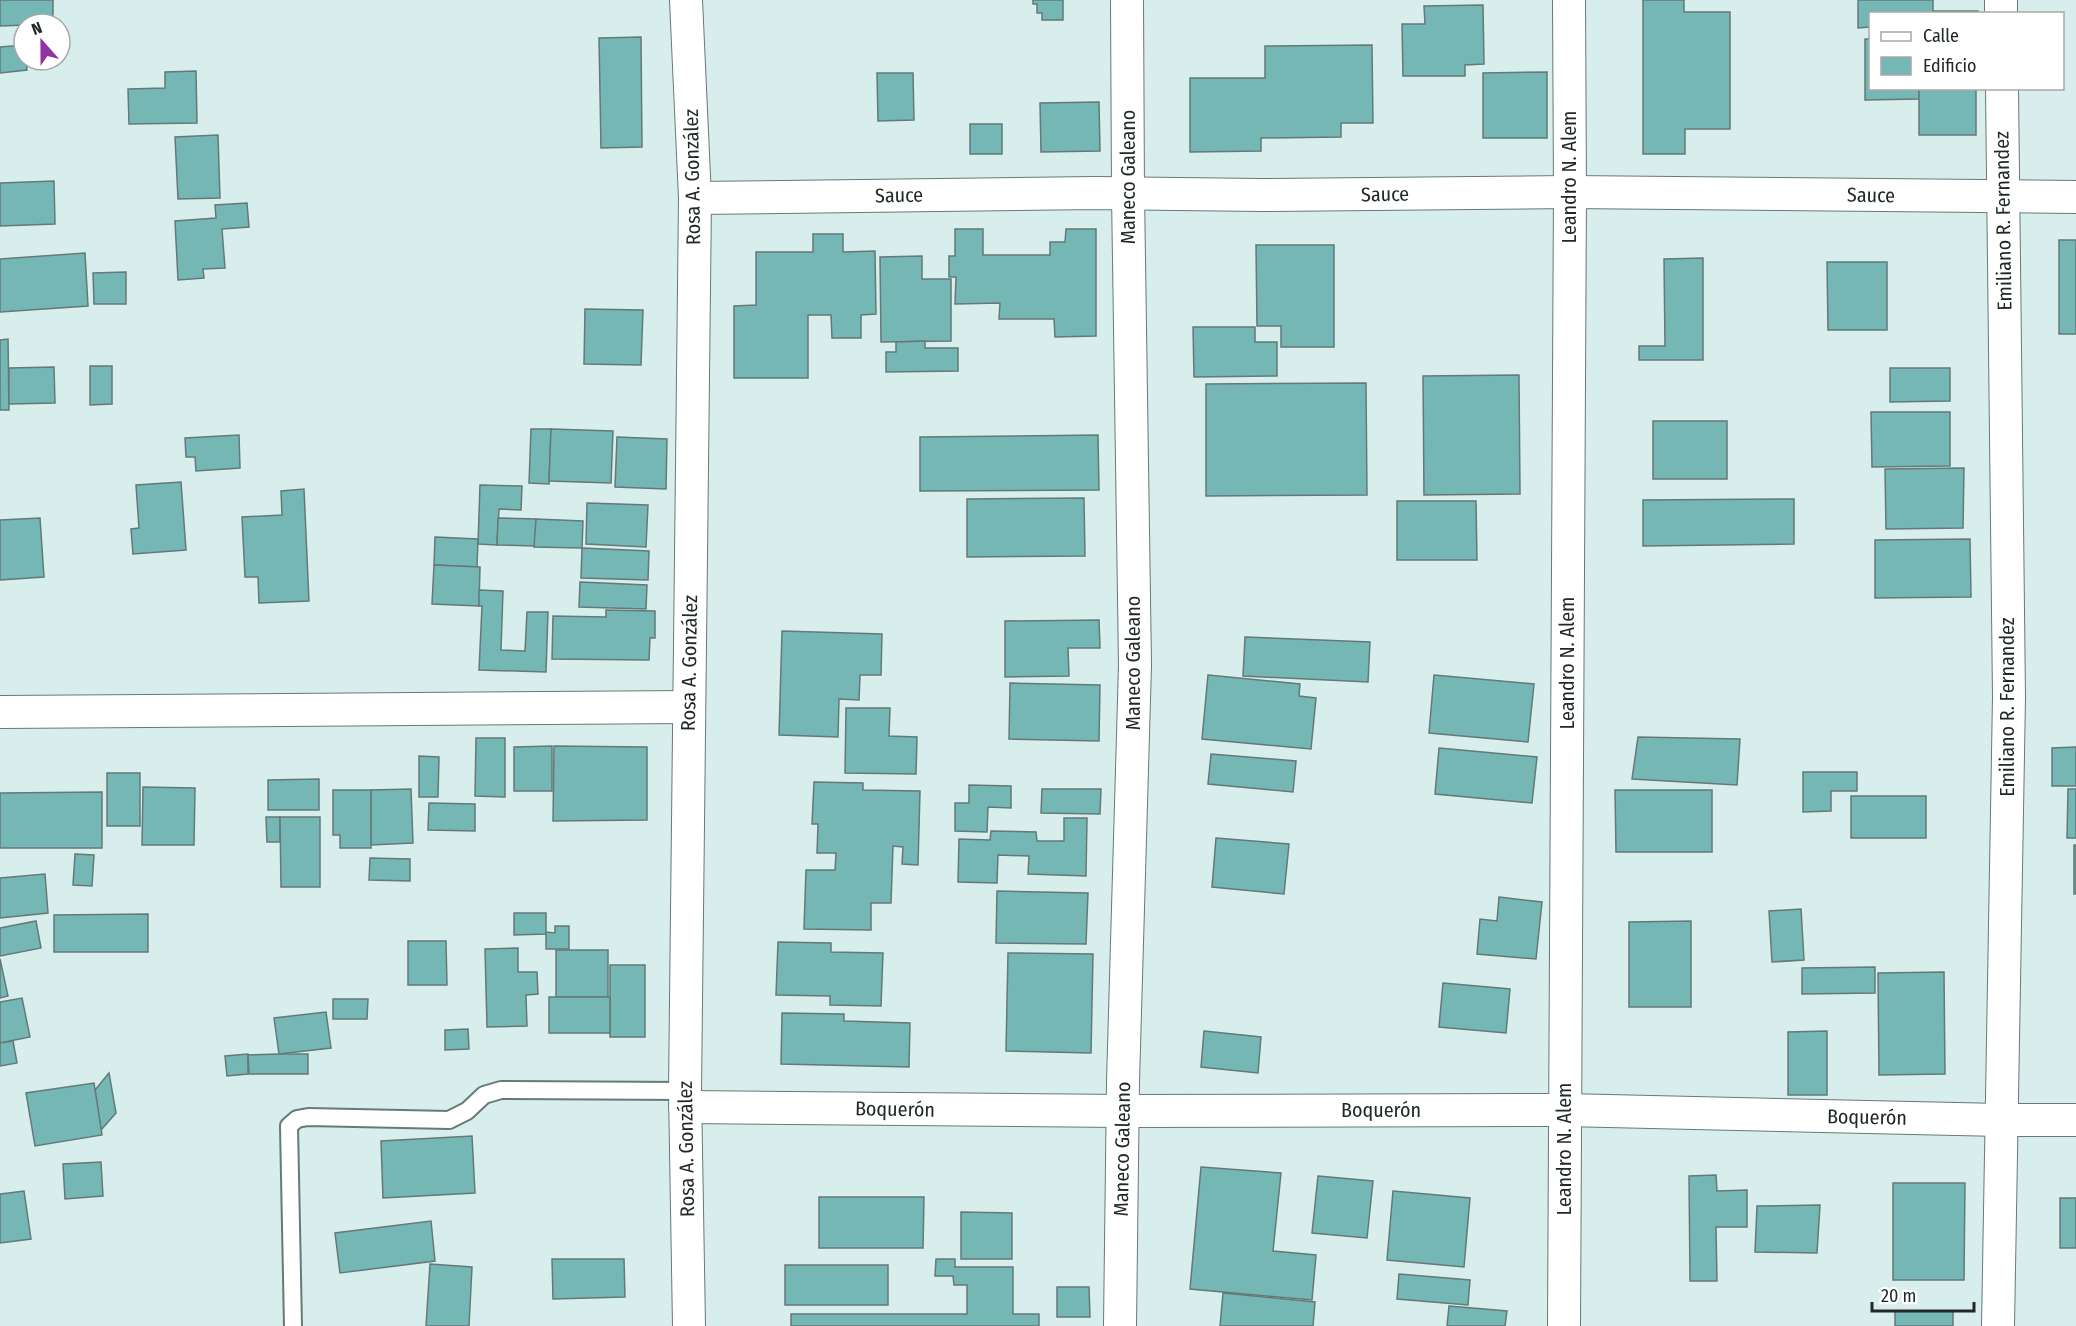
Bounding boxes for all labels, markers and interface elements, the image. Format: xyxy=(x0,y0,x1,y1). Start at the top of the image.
north arrow xyxy=(12,12,72,72)
legend xyxy=(1869,12,2064,90)
text: N xyxy=(29,18,45,39)
text: Calle xyxy=(1923,25,1959,47)
text: Edificio xyxy=(1923,55,1976,77)
street label: Rosa A. González xyxy=(679,109,705,245)
street label: Maneco Galeano xyxy=(1116,110,1140,244)
street label: Leandro N. Alem xyxy=(1557,111,1581,243)
street label: Emiliano R. Fernandez xyxy=(1989,131,2017,311)
street label: Sauce xyxy=(1361,182,1409,206)
street label: Sauce xyxy=(875,183,923,207)
street label: Sauce xyxy=(1847,183,1895,207)
street label: Rosa A. González xyxy=(676,595,702,731)
street label: Maneco Galeano xyxy=(1121,596,1145,730)
street label: Leandro N. Alem xyxy=(1555,597,1579,729)
street label: Emiliano R. Fernandez xyxy=(1995,617,2019,797)
street label: Rosa A. González xyxy=(673,1081,699,1217)
street label: Maneco Galeano xyxy=(1109,1081,1135,1217)
street label: Leandro N. Alem xyxy=(1552,1083,1576,1215)
street label: Boquerón xyxy=(855,1096,935,1122)
street label: Boquerón xyxy=(1341,1098,1421,1122)
street label: Boquerón xyxy=(1827,1104,1907,1130)
scale bar xyxy=(1872,1275,1974,1313)
text: 20 m xyxy=(1881,1285,1916,1307)

